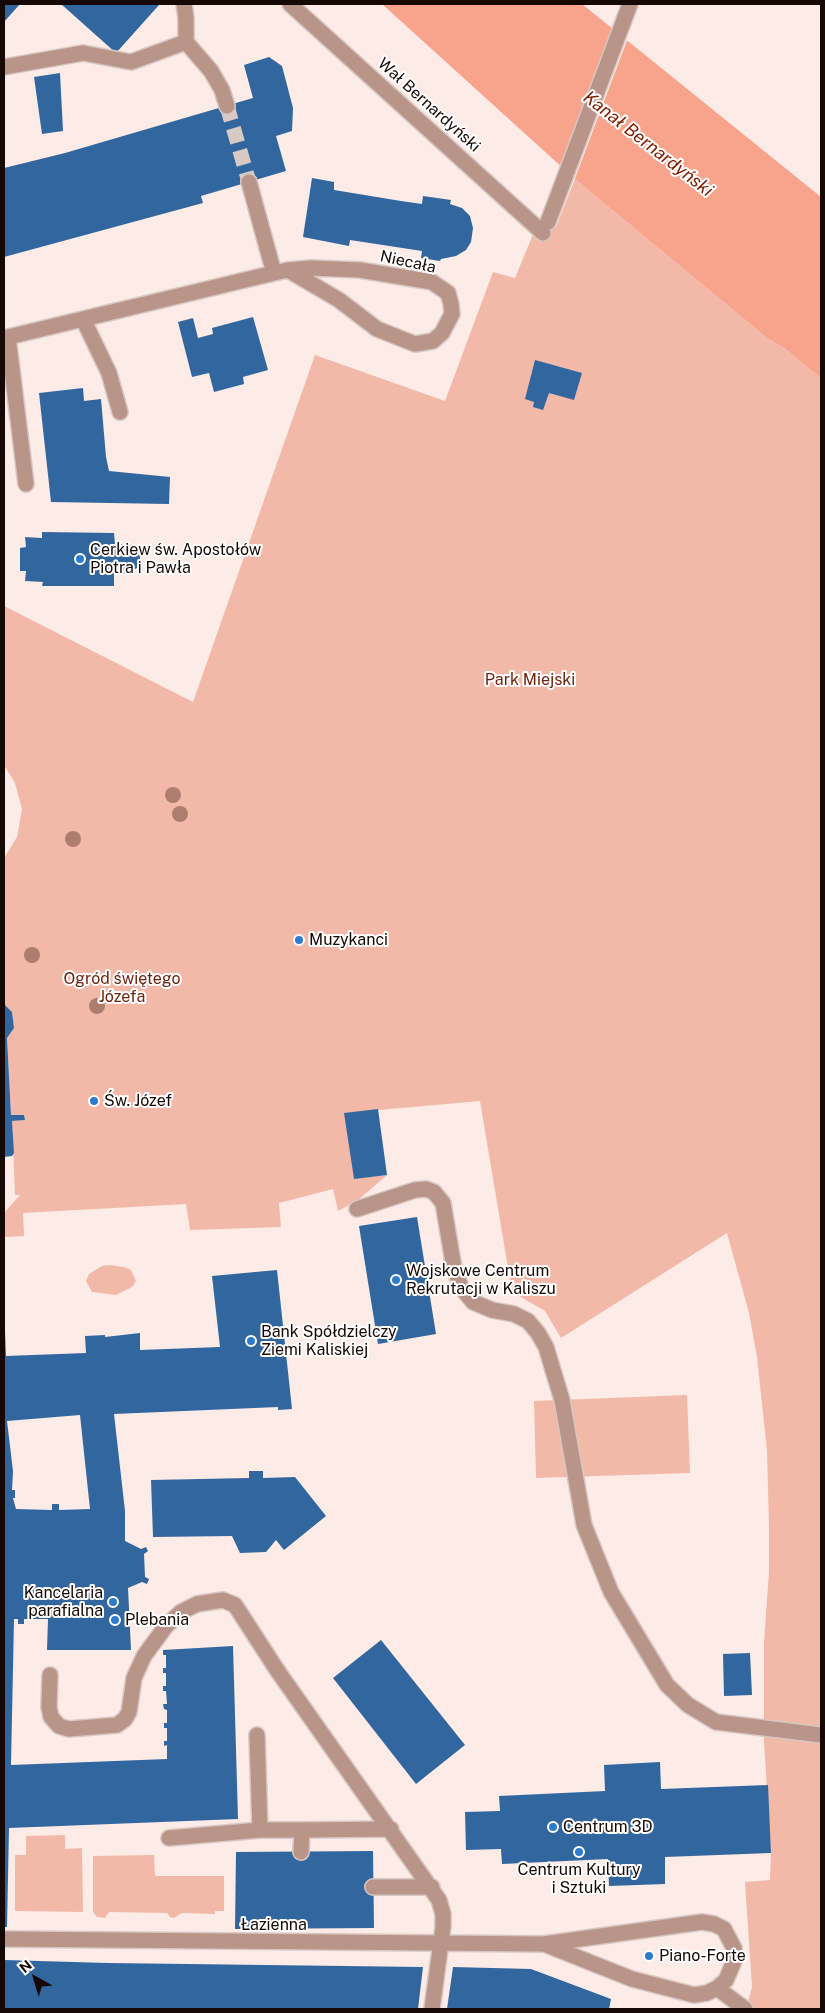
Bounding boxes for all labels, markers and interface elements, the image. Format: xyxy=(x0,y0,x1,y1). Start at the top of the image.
street label: Wał Bernardyński xyxy=(374,54,484,156)
water label: Kanał Bernardyński xyxy=(579,87,717,201)
street label: Niecała xyxy=(378,247,438,277)
place label: Cerkiew św. Apostołów Piotra i Pawła xyxy=(90,540,261,578)
marker: Cerkiew św. Apostołów Piotra i Pawła xyxy=(74,553,86,565)
park label: Park Miejski xyxy=(485,670,575,690)
place label: Muzykanci xyxy=(309,930,388,950)
marker: Muzykanci xyxy=(293,934,305,946)
park label: Ogród świętego Józefa xyxy=(63,969,181,1007)
place label: Św. Józef xyxy=(104,1091,172,1111)
marker: Św. Józef xyxy=(88,1095,100,1107)
place label: Wojskowe Centrum Rekrutacji w Kaliszu xyxy=(406,1261,556,1299)
marker: Wojskowe Centrum Rekrutacji w Kaliszu xyxy=(390,1274,402,1286)
place label: Bank Spółdzielczy Ziemi Kaliskiej xyxy=(261,1322,397,1360)
marker: Bank Spółdzielczy Ziemi Kaliskiej xyxy=(245,1335,257,1347)
place label: Kancelaria parafialna xyxy=(24,1583,103,1621)
marker: Kancelaria parafialna xyxy=(107,1596,119,1608)
place label: Plebania xyxy=(125,1610,189,1630)
marker: Plebania xyxy=(109,1614,121,1626)
place label: Centrum 3D xyxy=(563,1817,653,1837)
marker: Centrum 3D xyxy=(547,1821,559,1833)
marker: Centrum Kultury i Sztuki xyxy=(573,1846,585,1858)
place label: Centrum Kultury i Sztuki xyxy=(517,1860,641,1898)
street label: Łazienna xyxy=(241,1915,307,1935)
place label: Piano-Forte xyxy=(659,1946,746,1966)
marker: Piano-Forte xyxy=(643,1950,655,1962)
north arrow xyxy=(10,1953,60,2003)
text: N xyxy=(16,1957,35,1976)

